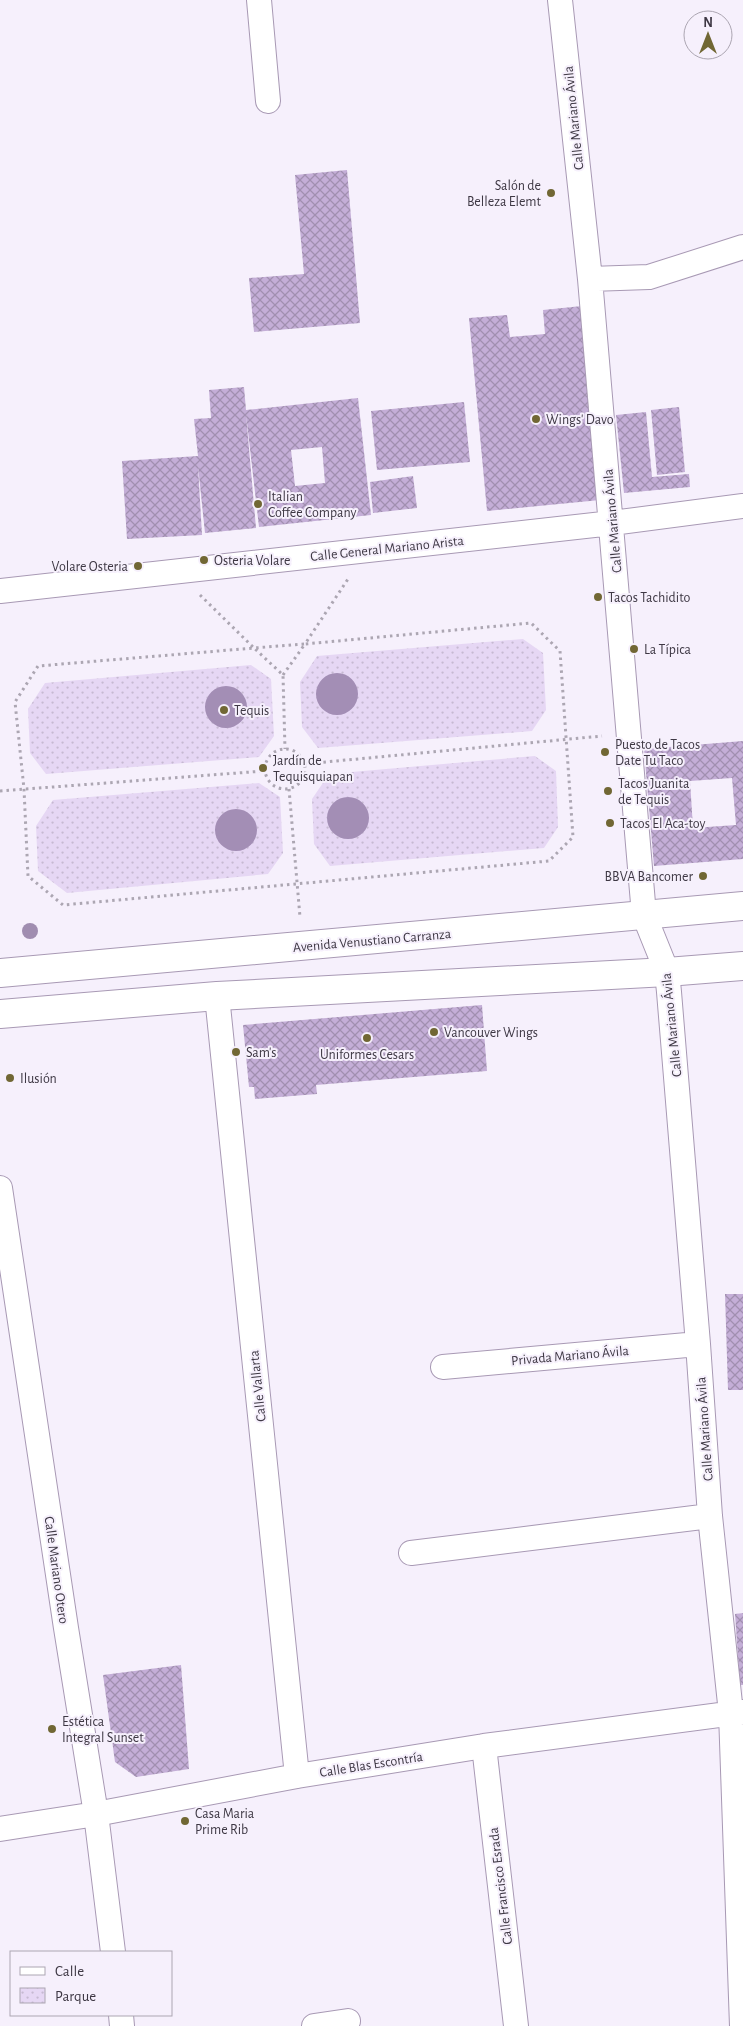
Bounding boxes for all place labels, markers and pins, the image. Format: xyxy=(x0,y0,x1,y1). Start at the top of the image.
place label: Salón de Belleza Elemt xyxy=(467,179,542,209)
marker: Salón de Belleza Elemt xyxy=(545,187,557,199)
marker: Wings' Davo xyxy=(530,413,542,425)
place label: Wings' Davo xyxy=(546,413,614,427)
place label: Italian Coffee Company xyxy=(268,490,356,520)
marker: Italian Coffee Company xyxy=(252,498,264,510)
marker: Osteria Volare xyxy=(198,554,210,566)
place label: Osteria Volare xyxy=(214,554,290,568)
place label: Volare Osteria xyxy=(52,560,129,574)
marker: Volare Osteria xyxy=(132,560,144,572)
marker: Tacos Tachidito xyxy=(592,591,604,603)
place label: Tacos Tachidito xyxy=(608,591,691,605)
marker: La Típica xyxy=(628,643,640,655)
place label: La Típica xyxy=(644,643,692,657)
marker: Tequis xyxy=(218,704,230,716)
place label: Tequis xyxy=(234,704,269,718)
place label: Puesto de Tacos Date Tu Taco xyxy=(615,738,700,768)
marker: Puesto de Tacos Date Tu Taco xyxy=(599,746,611,758)
place label: Jardín de Tequisquiapan xyxy=(273,754,353,784)
marker: Jardín de Tequisquiapan xyxy=(257,762,269,774)
place label: Tacos Juanita de Tequis xyxy=(618,777,690,807)
marker: Tacos Juanita de Tequis xyxy=(602,785,614,797)
marker: Tacos El Aca-toy xyxy=(604,817,616,829)
place label: Tacos El Aca-toy xyxy=(620,817,705,831)
place label: BBVA Bancomer xyxy=(605,870,693,884)
marker: BBVA Bancomer xyxy=(697,870,709,882)
marker: Vancouver Wings xyxy=(428,1026,440,1038)
place label: Vancouver Wings xyxy=(444,1026,538,1040)
marker: Uniformes Cesars xyxy=(361,1032,373,1044)
marker: Sam's xyxy=(230,1046,242,1058)
place label: Sam's xyxy=(246,1046,276,1060)
place label: Uniformes Cesars xyxy=(320,1048,414,1062)
marker: Ilusión xyxy=(4,1072,16,1084)
place label: Ilusión xyxy=(20,1072,57,1086)
place label: Estética Integral Sunset xyxy=(62,1715,144,1745)
marker: Estética Integral Sunset xyxy=(46,1723,58,1735)
place label: Casa Maria Prime Rib xyxy=(195,1807,255,1837)
marker: Casa Maria Prime Rib xyxy=(179,1815,191,1827)

